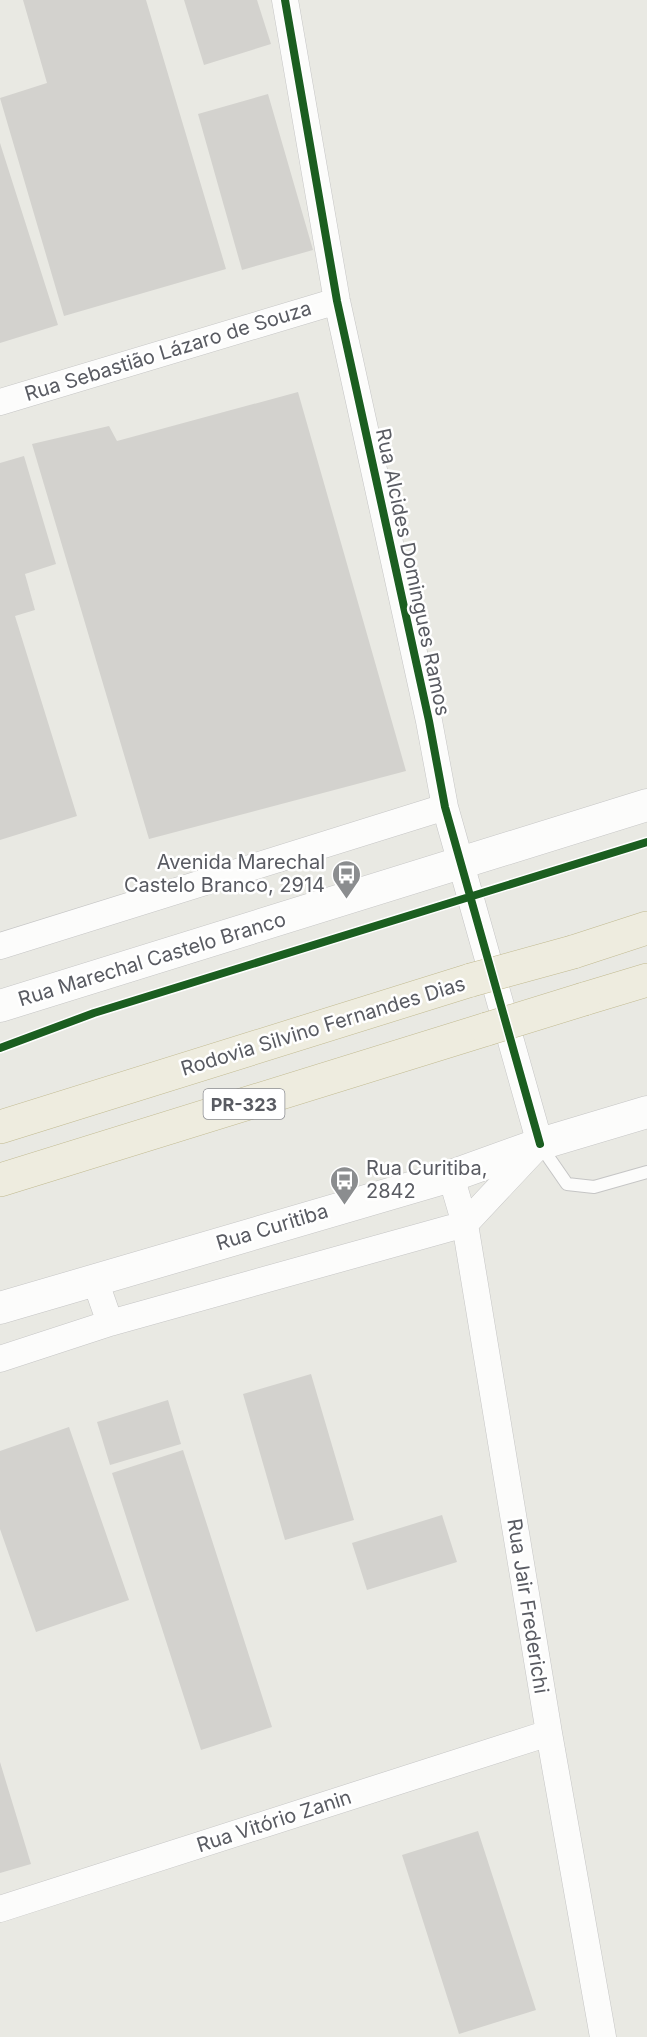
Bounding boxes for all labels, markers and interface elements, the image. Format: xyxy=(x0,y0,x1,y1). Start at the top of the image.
street label: Rua Sebastião Lázaro de Souza xyxy=(22,296,314,406)
street label: Rua Alcides Domingues Ramos xyxy=(371,426,455,718)
place label: Avenida Marechal Castelo Branco, 2914 xyxy=(124,850,325,897)
bus stop icon: Avenida Marechal Castelo Branco, 2914 xyxy=(330,858,362,900)
street label: Rua Marechal Castelo Branco xyxy=(15,907,289,1011)
street label: Rodovia Silvino Fernandes Dias xyxy=(178,971,468,1081)
road number: PR-323 xyxy=(204,1089,284,1119)
place label: Rua Curitiba, 2842 xyxy=(366,1156,488,1203)
bus stop icon: Rua Curitiba, 2842 xyxy=(329,1164,361,1206)
street label: Rua Curitiba xyxy=(213,1199,331,1255)
street label: Rua Jair Frederichi xyxy=(502,1517,554,1695)
street label: Rua Vitório Zanin xyxy=(194,1785,354,1857)

